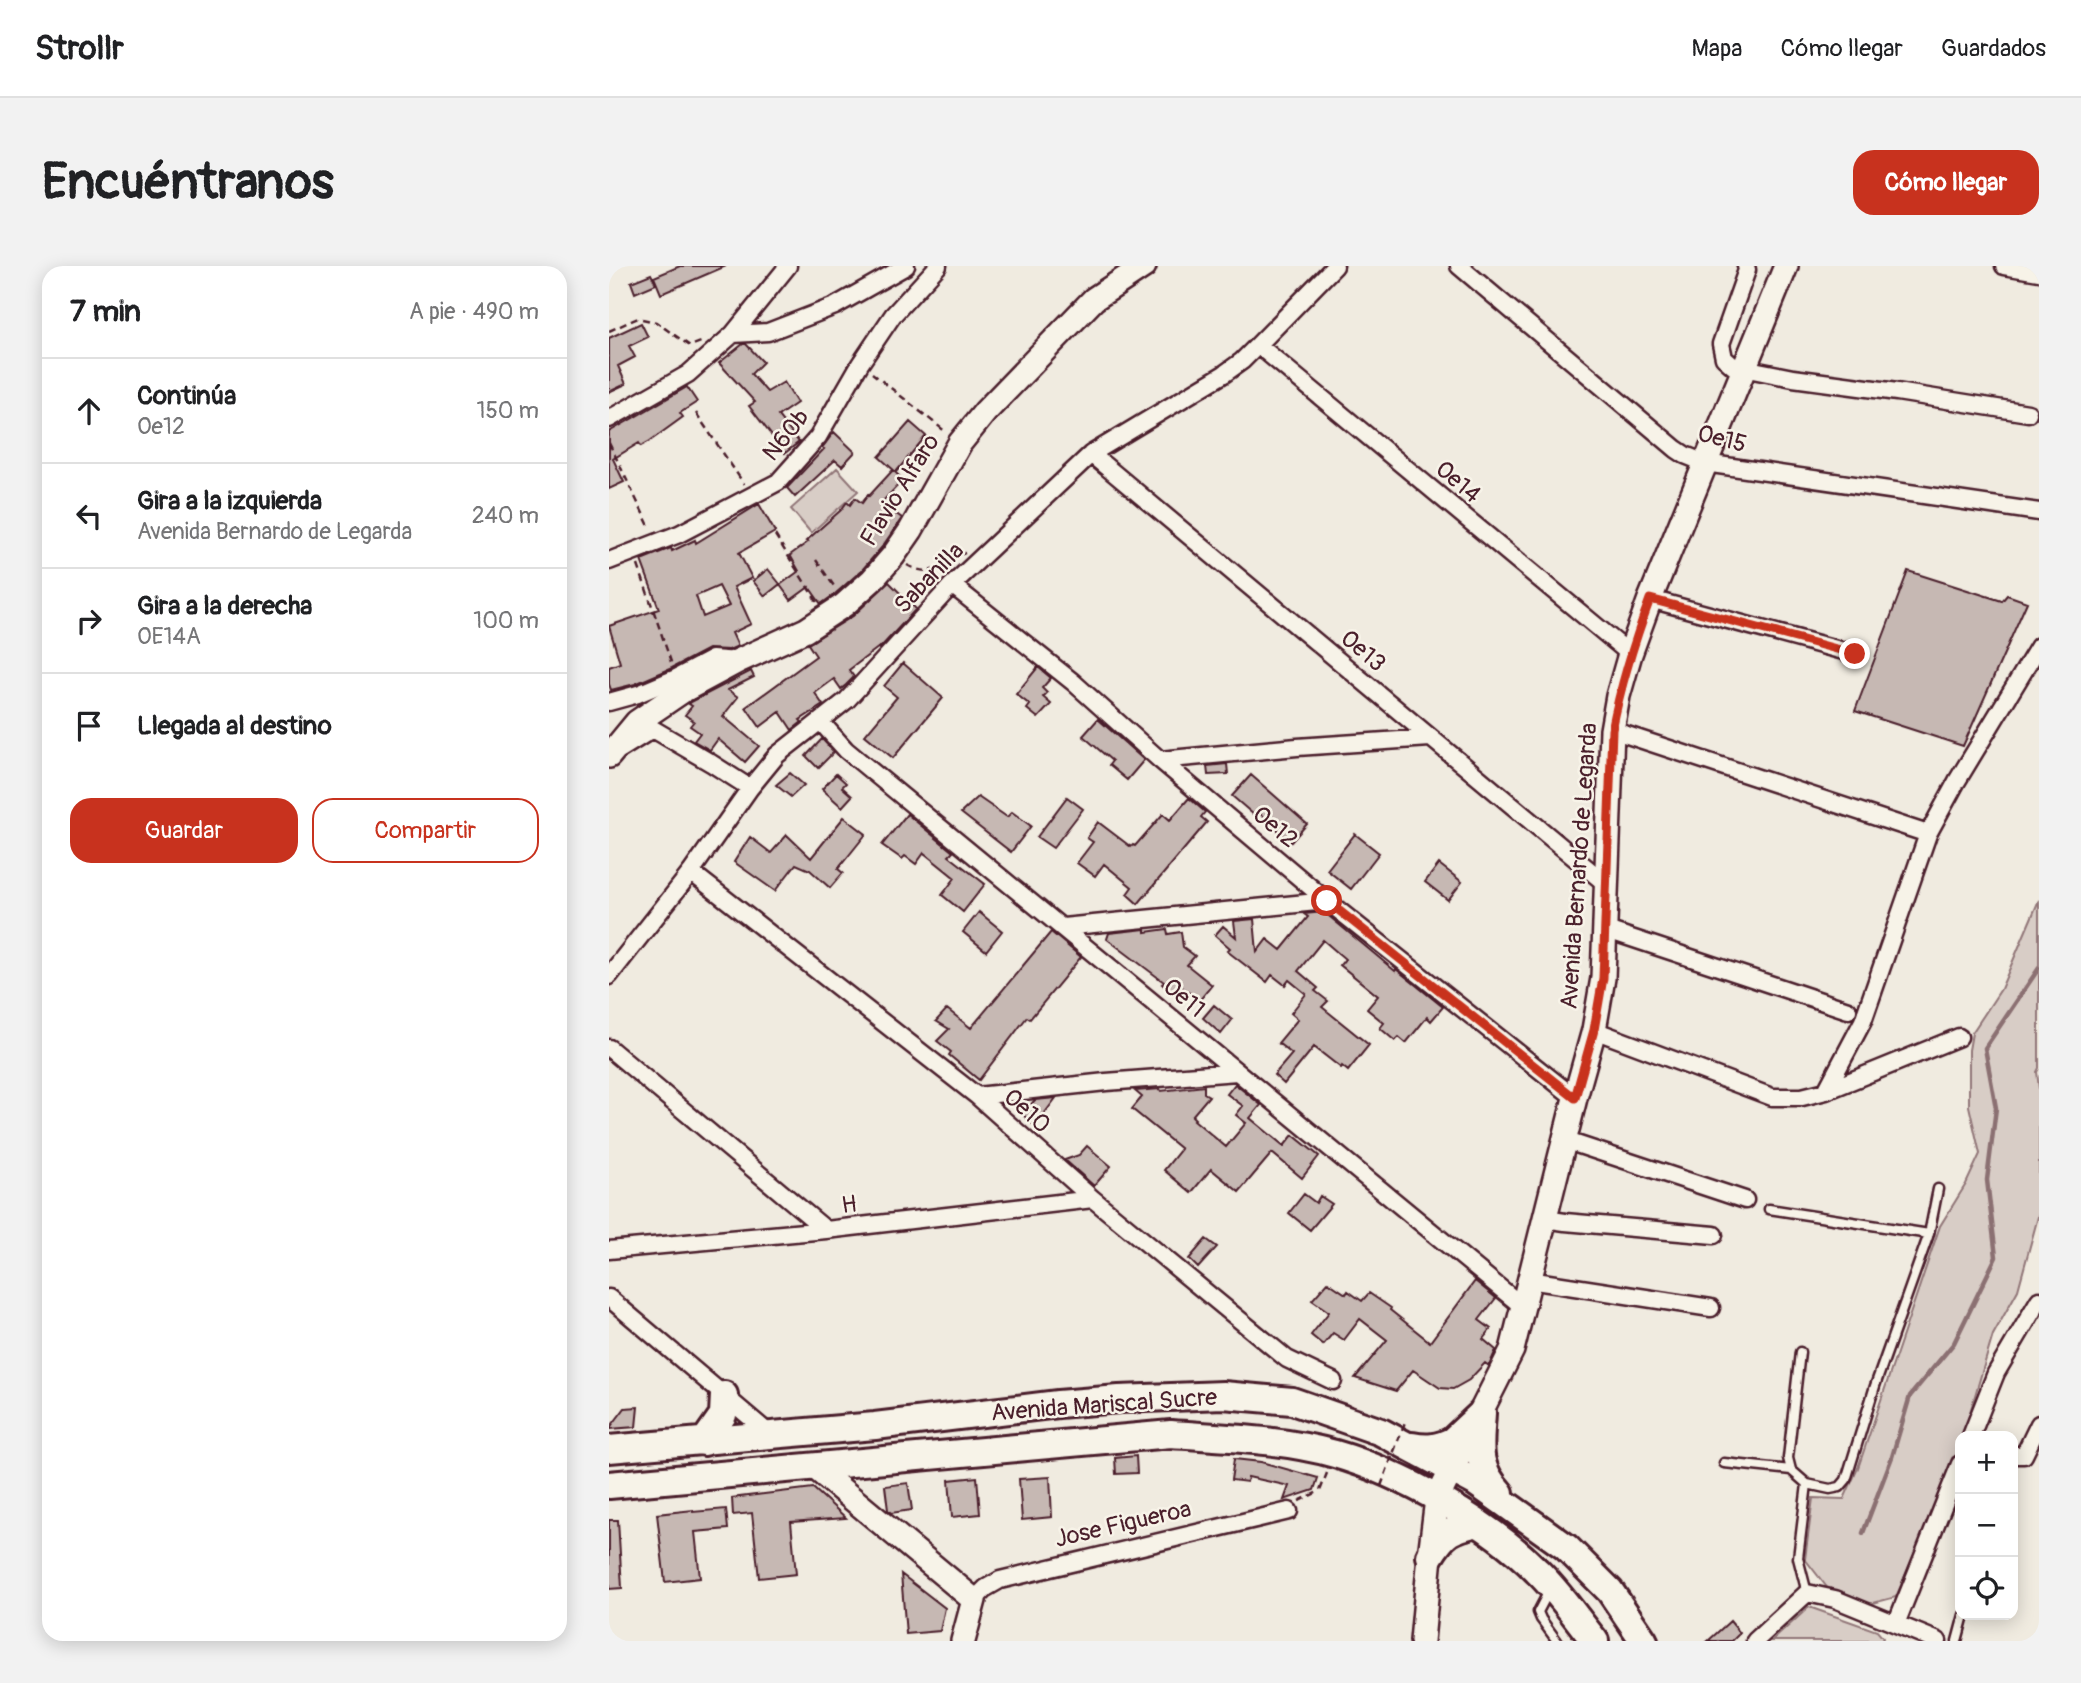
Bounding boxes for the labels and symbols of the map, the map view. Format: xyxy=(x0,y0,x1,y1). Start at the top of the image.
street label: N60b xyxy=(756,403,816,467)
street label: Oe15 xyxy=(1694,419,1750,459)
street label: Flavio Alfaro xyxy=(854,429,946,551)
street label: Oe14 xyxy=(1429,455,1487,509)
street label: Sabanilla xyxy=(888,536,970,620)
street label: Oe13 xyxy=(1335,624,1391,678)
route end xyxy=(1839,638,1870,669)
street label: Avenida Bernardo de Legarda xyxy=(1555,722,1603,1010)
street label: Oe12 xyxy=(1247,800,1303,854)
route start xyxy=(1311,885,1342,916)
street label: Oe11 xyxy=(1157,972,1211,1024)
street label: Oe10 xyxy=(998,1083,1056,1139)
street label: H xyxy=(840,1190,858,1220)
street label: Avenida Mariscal Sucre xyxy=(990,1383,1218,1427)
street label: Jose Figueroa xyxy=(1052,1494,1194,1554)

